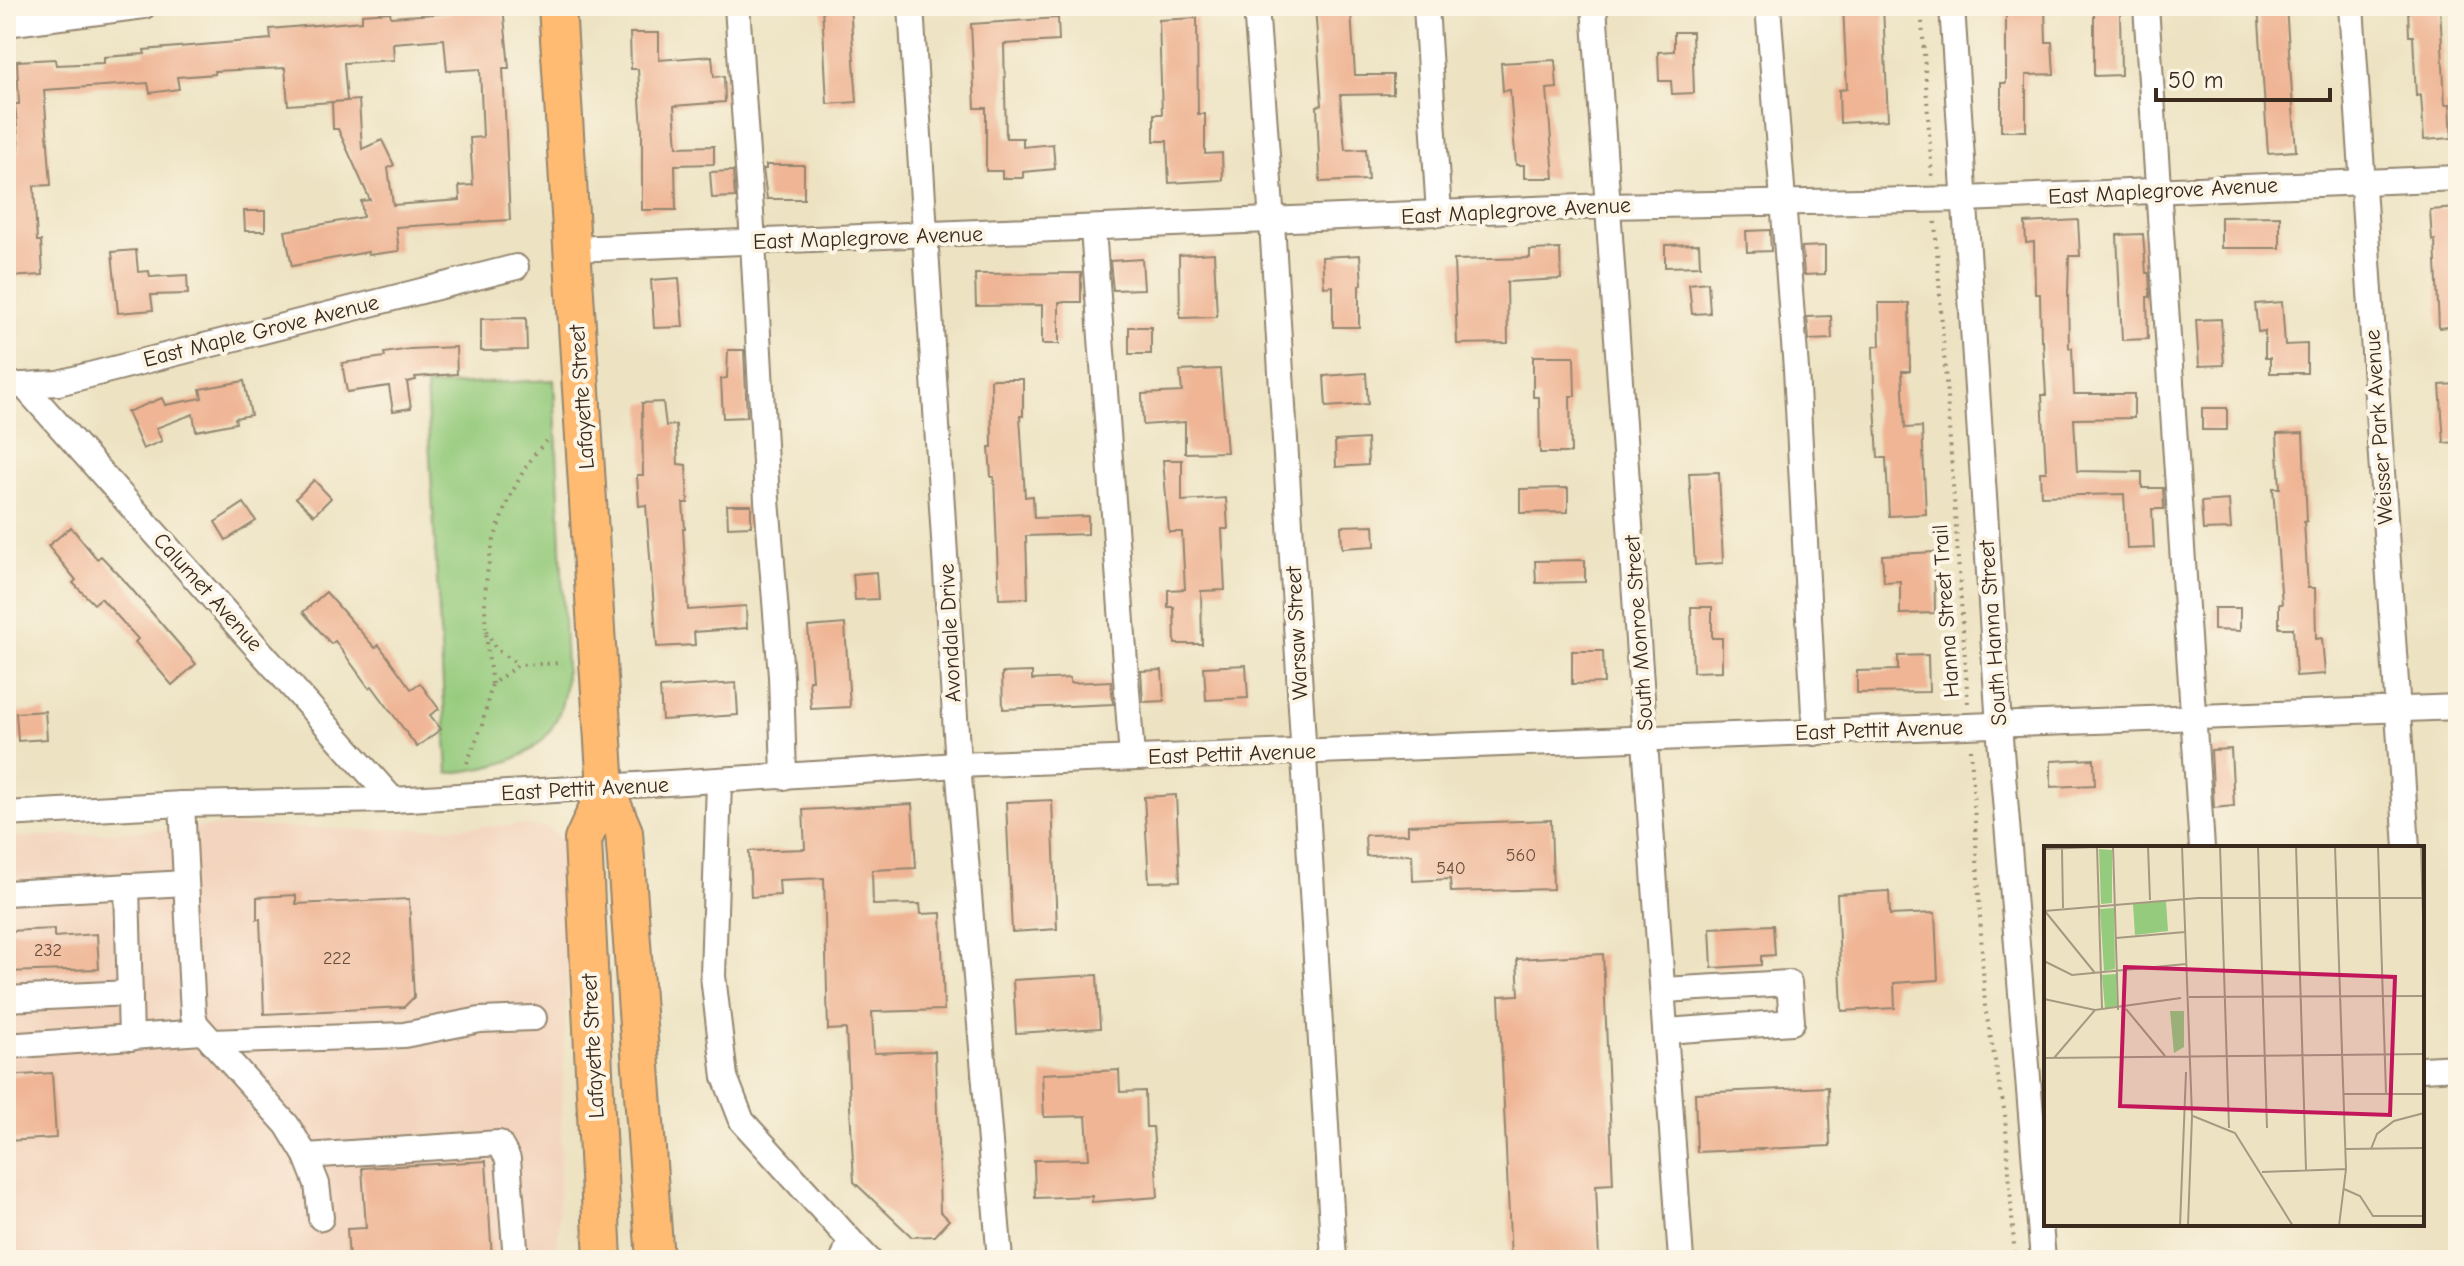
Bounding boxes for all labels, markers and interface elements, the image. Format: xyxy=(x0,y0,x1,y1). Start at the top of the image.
scale bar xyxy=(2156,52,2330,102)
text: 50 m xyxy=(2168,66,2224,94)
street label: East Maplegrove Avenue xyxy=(2047,172,2279,210)
street label: East Maplegrove Avenue xyxy=(1400,192,1632,230)
street label: East Maplegrove Avenue xyxy=(752,221,984,255)
street label: East Maple Grove Avenue xyxy=(141,289,381,373)
street label: Lafayette Street xyxy=(564,323,600,470)
street label: Weisser Park Avenue xyxy=(2359,329,2399,525)
street label: Hanna Street Trail xyxy=(1927,523,1965,699)
street label: Calumet Avenue xyxy=(148,527,268,657)
street label: South Monroe Street xyxy=(1619,534,1659,732)
street label: South Hanna Street xyxy=(1974,539,2012,727)
street label: Avondale Drive xyxy=(933,563,967,703)
street label: Warsaw Street xyxy=(1280,565,1313,700)
street label: East Pettit Avenue xyxy=(1795,714,1963,746)
street label: East Pettit Avenue xyxy=(1148,738,1316,770)
street label: East Pettit Avenue xyxy=(500,772,670,806)
house number: 560 xyxy=(1506,845,1536,866)
inset map xyxy=(2044,846,2424,1226)
house number: 540 xyxy=(1436,858,1466,879)
house number: 232 xyxy=(34,940,62,961)
house number: 222 xyxy=(323,948,351,969)
street label: Lafayette Street xyxy=(576,972,610,1119)

